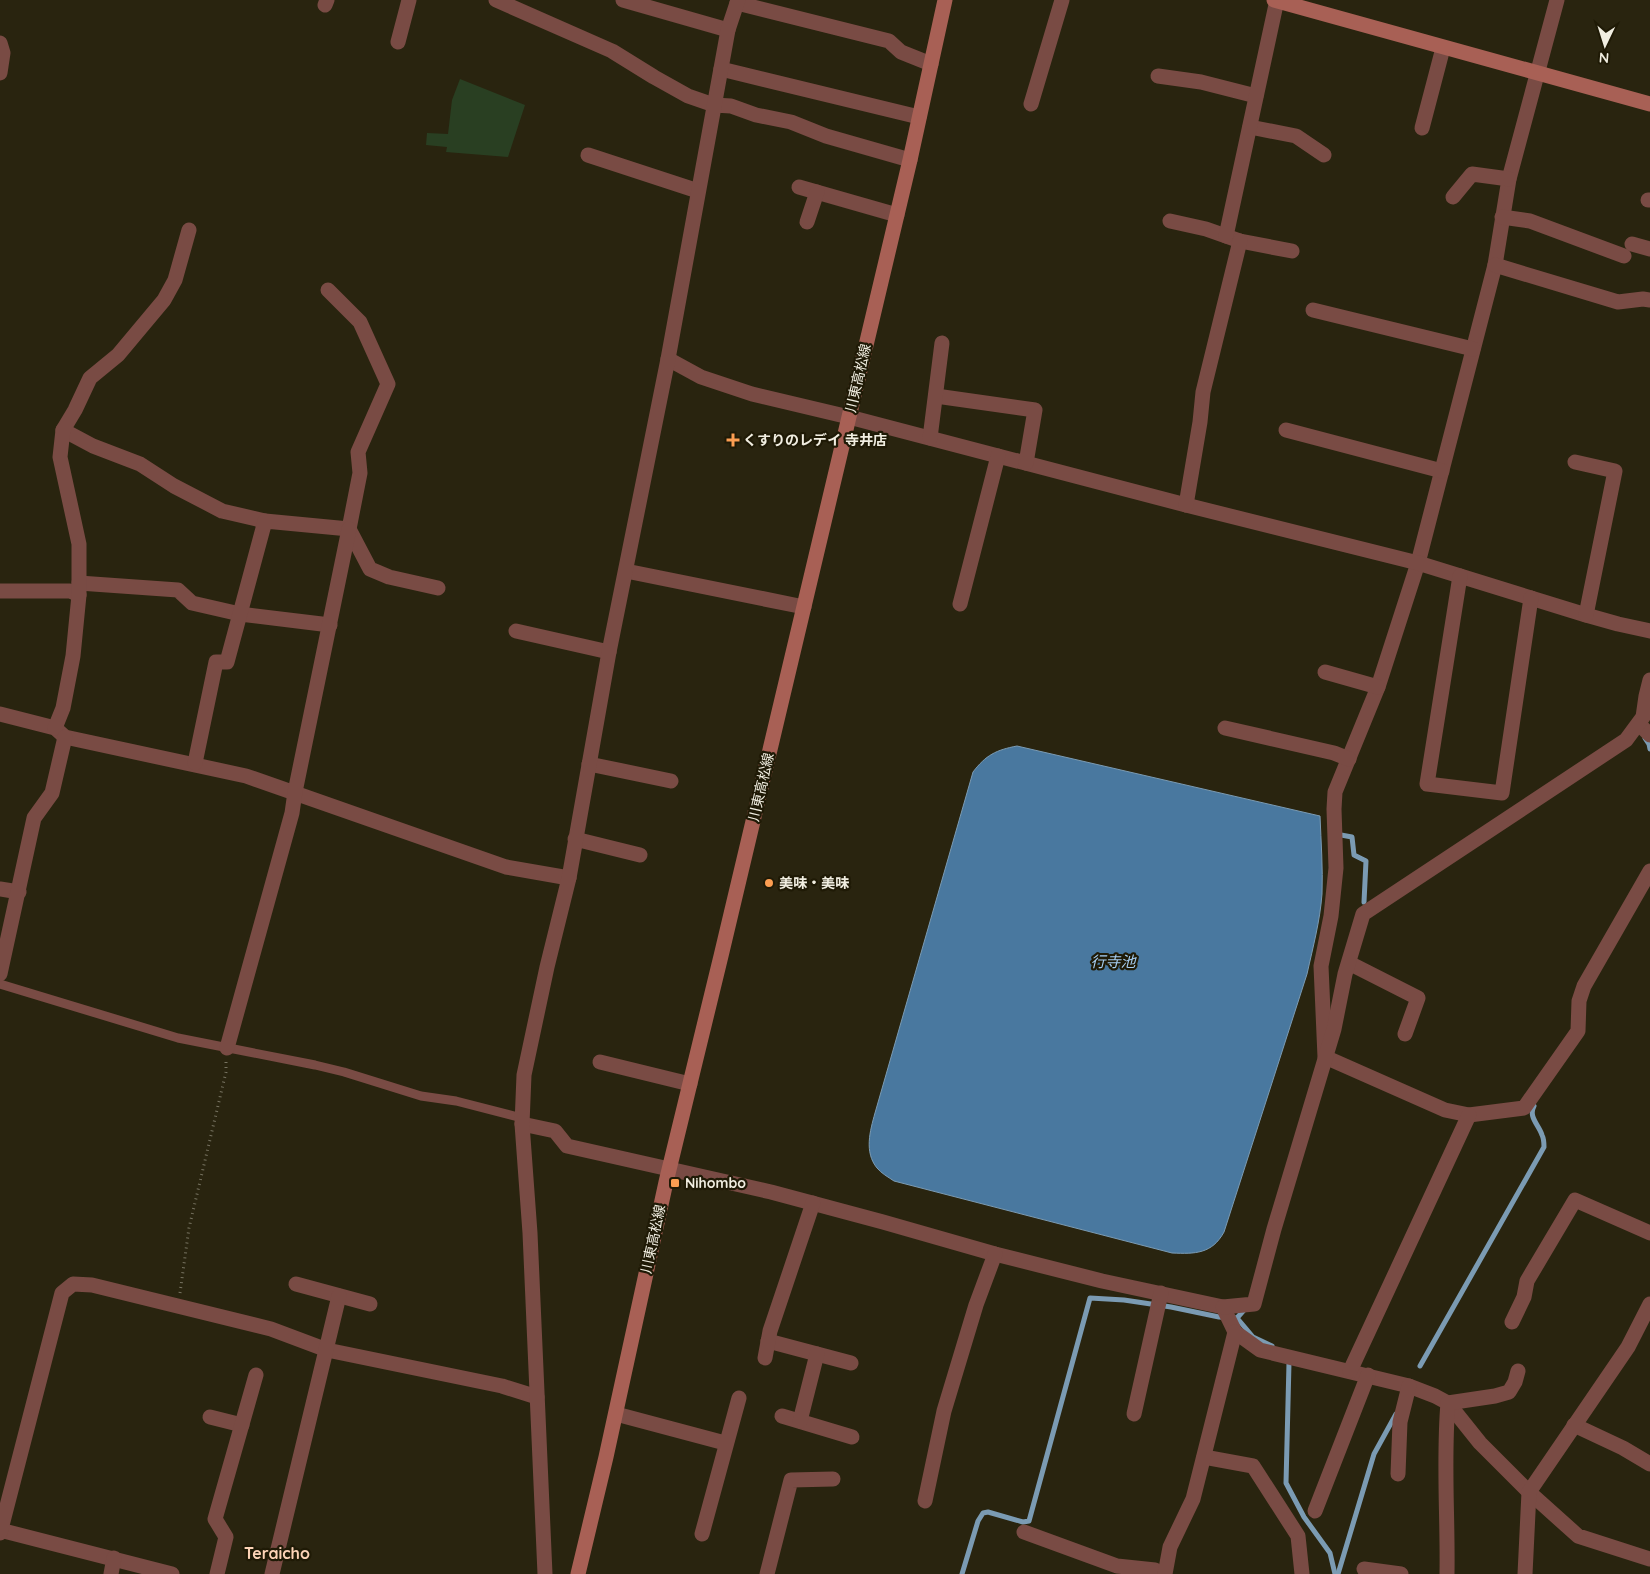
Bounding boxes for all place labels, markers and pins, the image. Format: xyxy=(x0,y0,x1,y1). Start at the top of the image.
place label: くすりのレデイ 寺井店 xyxy=(743,431,887,449)
marker: くすりのレデイ 寺井店 xyxy=(727,434,739,446)
place label: 美味・美味 xyxy=(779,874,850,892)
marker: 美味・美味 xyxy=(763,877,775,889)
place label: Nihombo xyxy=(685,1174,746,1192)
marker: Nihombo xyxy=(669,1177,681,1189)

